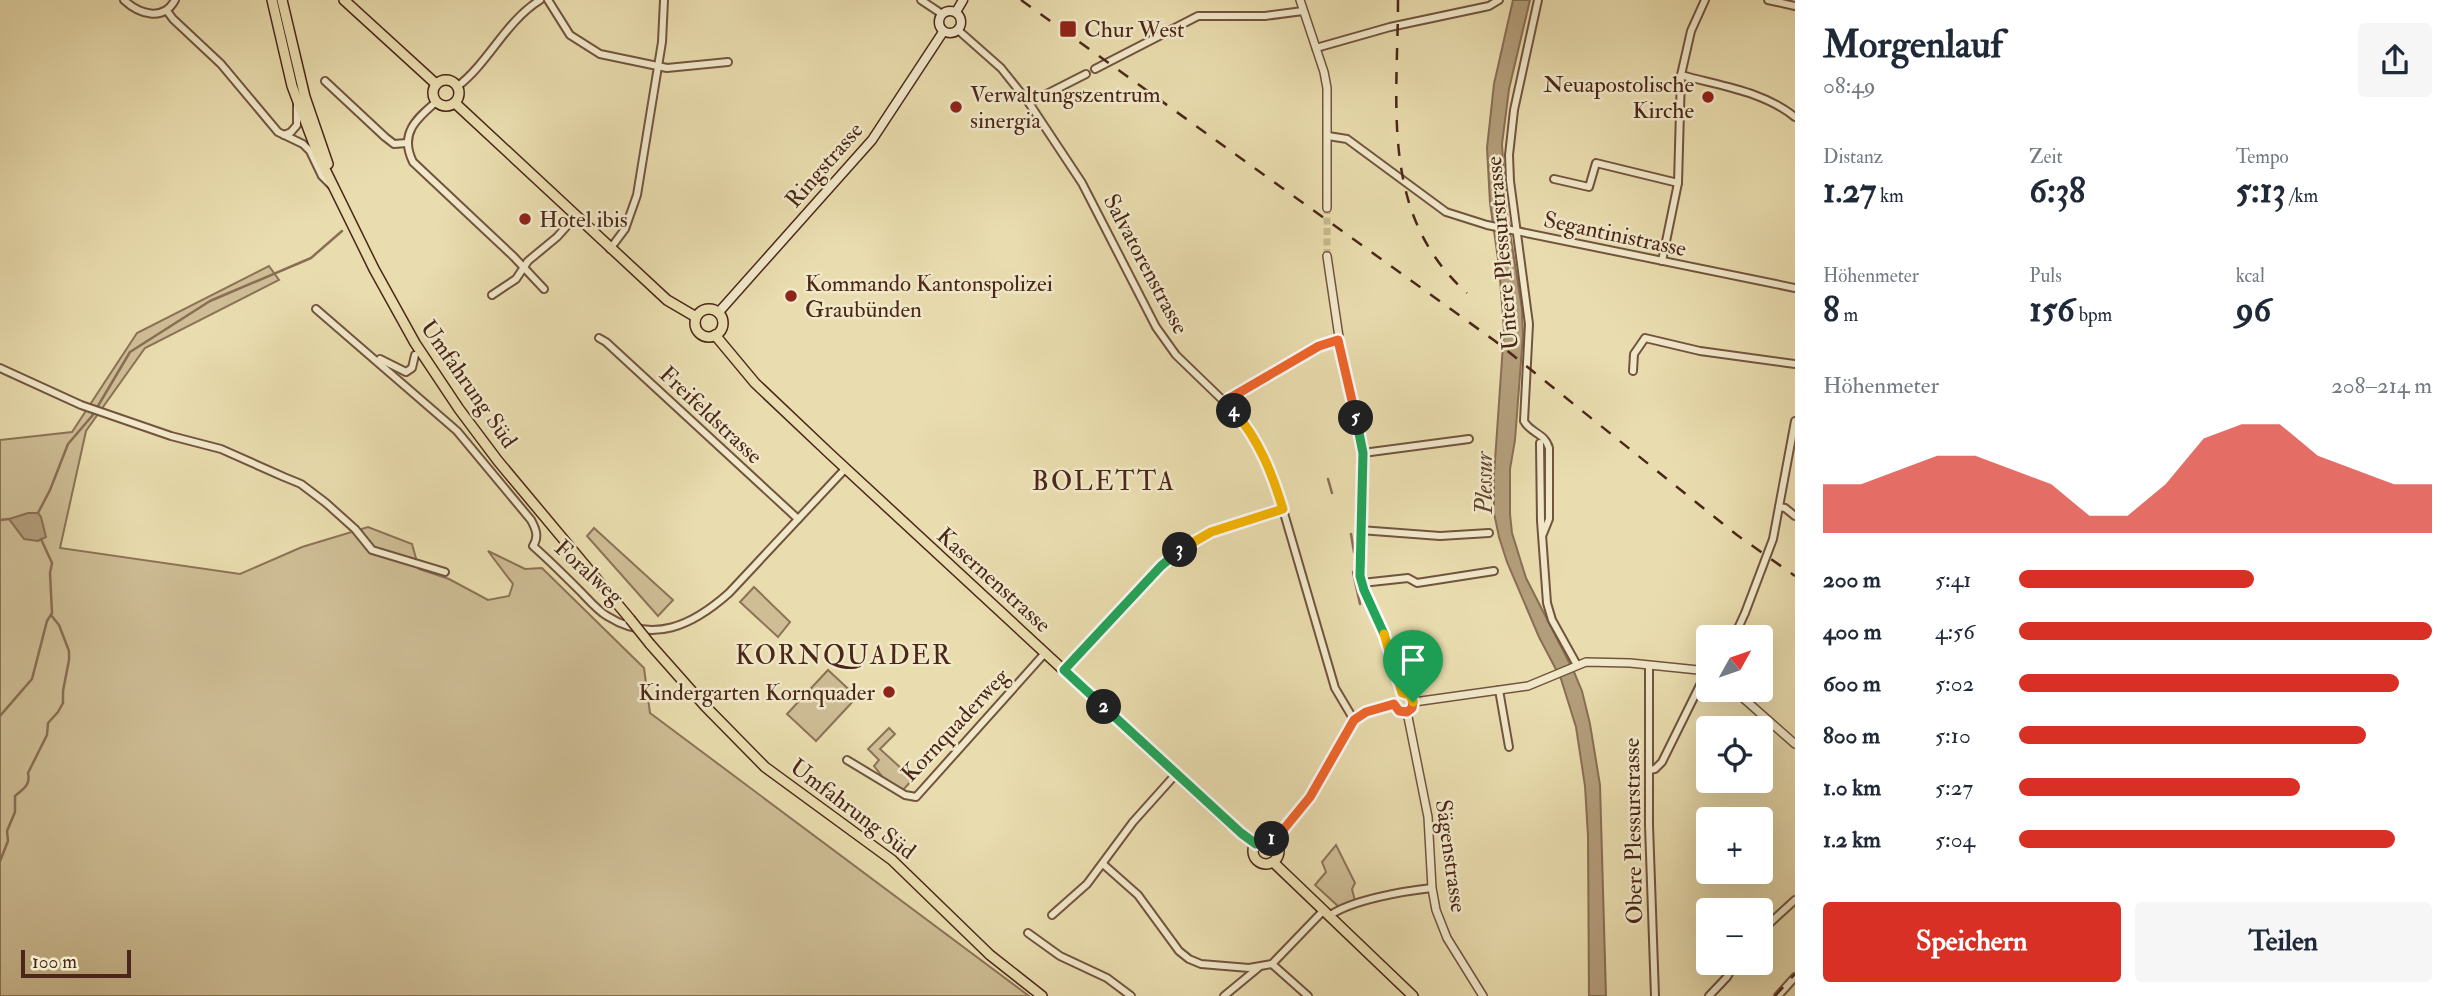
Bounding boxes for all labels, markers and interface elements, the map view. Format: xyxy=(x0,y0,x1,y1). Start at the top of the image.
place label: Chur West xyxy=(1084,15,1184,44)
marker: Chur West xyxy=(1058,19,1078,39)
text: Morgenlauf xyxy=(1823,21,2003,69)
button: share xyxy=(2358,23,2432,97)
place label: Neuapostolische Kirche xyxy=(1543,70,1694,125)
text: 08:49 xyxy=(1823,71,1875,100)
place label: Verwaltungszentrum sinergia xyxy=(970,80,1161,135)
marker: Neuapostolische Kirche xyxy=(1700,89,1716,105)
marker: Verwaltungszentrum sinergia xyxy=(948,99,964,115)
street label: Ringstrasse xyxy=(779,116,869,214)
text: Distanz xyxy=(1823,145,1883,169)
text: Zeit xyxy=(2029,145,2063,169)
text: Tempo xyxy=(2236,145,2289,169)
street label: Untere Plessurstrasse xyxy=(1479,155,1525,351)
text: 1.27 xyxy=(1823,169,1876,213)
text: 6:38 xyxy=(2029,169,2086,213)
text: 5:13 xyxy=(2236,169,2286,213)
text: km xyxy=(1876,184,1904,208)
text: /km xyxy=(2286,184,2318,208)
street label: Salvatorenstrasse xyxy=(1097,189,1195,339)
place label: Hotel ibis xyxy=(539,205,628,234)
street label: Segantinistrasse xyxy=(1541,205,1689,263)
marker: Hotel ibis xyxy=(517,211,533,227)
text: Höhenmeter xyxy=(1823,264,1919,288)
text: Puls xyxy=(2029,264,2062,288)
text: kcal xyxy=(2236,264,2265,288)
place label: Kommando Kantonspolizei Graubünden xyxy=(805,269,1053,324)
marker: Kommando Kantonspolizei Graubünden xyxy=(783,288,799,304)
text: 8 xyxy=(1823,288,1839,332)
text: 156 xyxy=(2029,288,2075,332)
text: 96 xyxy=(2236,288,2271,332)
text: m xyxy=(1839,303,1858,327)
text: bpm xyxy=(2075,303,2112,327)
street label: Umfahrung Süd xyxy=(414,314,524,454)
street label: Freifeldstrasse xyxy=(653,360,769,471)
text: Höhenmeter xyxy=(1823,371,1939,400)
text: 208–214 m xyxy=(2331,371,2432,400)
pin: 4 xyxy=(1216,394,1252,428)
text: 4 xyxy=(1228,398,1239,422)
pin: 5 xyxy=(1338,400,1374,436)
text: 5 xyxy=(1351,405,1360,429)
water label: Plessur xyxy=(1469,451,1500,515)
district label: BOLETTA xyxy=(1032,466,1176,498)
street label: Kasernenstrasse xyxy=(931,521,1057,639)
pin: 3 xyxy=(1162,532,1198,568)
street label: Foralweg xyxy=(548,533,630,611)
text: 3 xyxy=(1176,537,1183,561)
text: 200 m xyxy=(1823,565,1881,594)
text: 5:41 xyxy=(1935,565,1971,594)
text: 400 m xyxy=(1823,617,1882,646)
text: 4:56 xyxy=(1935,617,1975,646)
north arrow xyxy=(1696,625,1773,702)
map controls xyxy=(1696,625,1773,975)
pin xyxy=(1383,630,1443,702)
district label: KORNQUADER xyxy=(735,640,953,672)
icon: arrive xyxy=(1394,641,1432,679)
street label: Kornquaderweg xyxy=(895,662,1015,788)
text: 600 m xyxy=(1823,669,1881,698)
text: 5:02 xyxy=(1935,669,1974,698)
place label: Kindergarten Kornquader xyxy=(639,678,875,707)
marker: Kindergarten Kornquader xyxy=(881,684,897,700)
pin: 2 xyxy=(1086,690,1122,724)
text: 2 xyxy=(1099,694,1108,718)
button: locate xyxy=(1696,716,1773,793)
text: 800 m xyxy=(1823,721,1880,750)
text: 5:10 xyxy=(1935,721,1971,750)
street label: Obere Plessurstrasse xyxy=(1617,737,1649,924)
street label: Umfahrung Süd xyxy=(784,752,922,866)
text: 1.0 km xyxy=(1823,773,1881,802)
text: 5:27 xyxy=(1935,773,1973,802)
street label: Sägenstrasse xyxy=(1429,798,1473,915)
button: + xyxy=(1696,807,1773,884)
pin: 1 xyxy=(1254,822,1290,856)
text: 1.2 km xyxy=(1823,825,1881,854)
text: 5:04 xyxy=(1935,825,1975,854)
text: 1 xyxy=(1268,826,1275,850)
button: − xyxy=(1696,898,1773,975)
button: Speichern xyxy=(1823,902,2121,982)
button: Teilen xyxy=(2135,902,2432,982)
scale bar xyxy=(21,947,131,979)
text: 100 m xyxy=(32,950,77,974)

